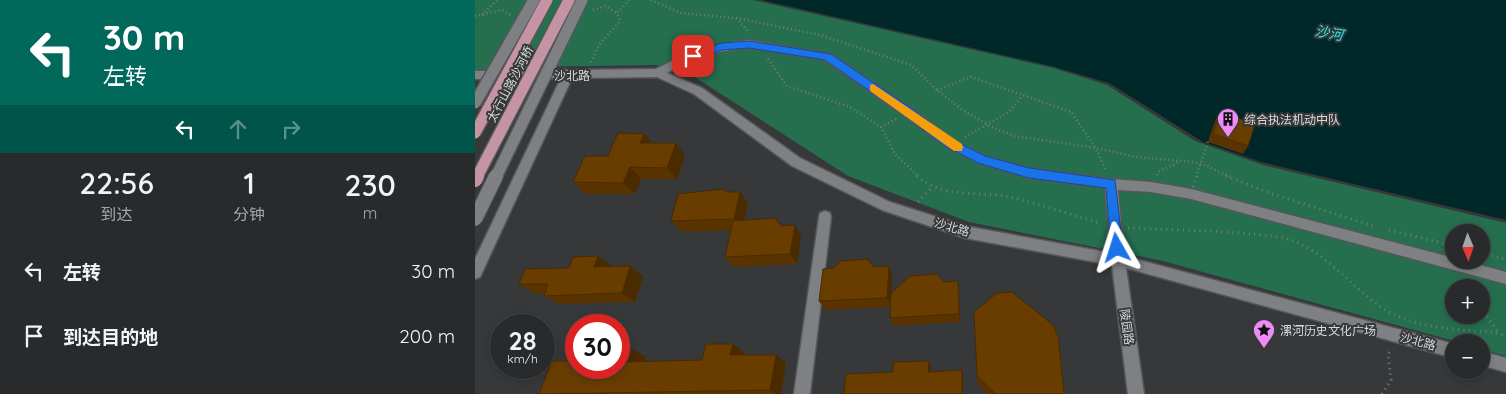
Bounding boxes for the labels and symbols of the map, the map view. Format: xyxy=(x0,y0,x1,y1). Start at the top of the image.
water label: 沙河 xyxy=(1314,22,1347,45)
pin xyxy=(672,35,714,77)
street label: 太行山路沙河桥 xyxy=(484,43,536,125)
street label: 沙北路 xyxy=(554,68,590,83)
building icon: 综合执法机动中队 xyxy=(1216,107,1240,138)
place label: 综合执法机动中队 xyxy=(1244,112,1340,127)
street label: 沙北路 xyxy=(933,215,971,239)
position arrow xyxy=(1090,221,1142,273)
north arrow xyxy=(1445,224,1490,269)
street label: 陵园路 xyxy=(1117,308,1137,346)
speed limit sign: 30 xyxy=(565,314,630,379)
place icon: 漯河历史文化广场 xyxy=(1252,318,1276,349)
place label: 漯河历史文化广场 xyxy=(1280,323,1376,338)
street label: 沙北路 xyxy=(1399,329,1437,353)

